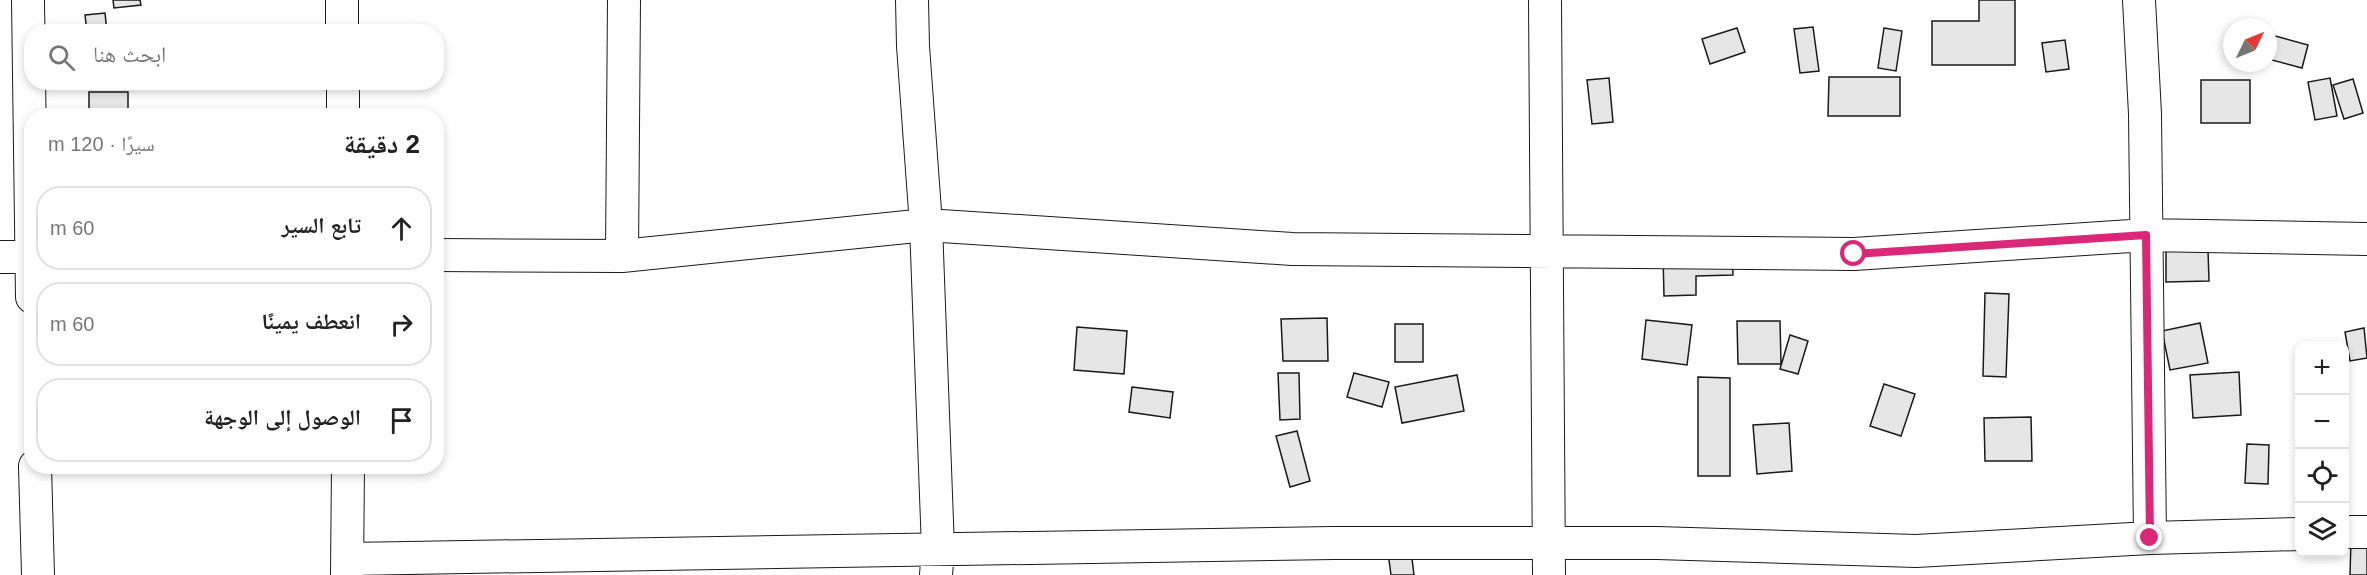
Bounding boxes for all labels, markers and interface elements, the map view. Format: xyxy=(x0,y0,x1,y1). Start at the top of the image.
north arrow xyxy=(2223,18,2277,72)
search box xyxy=(24,24,444,90)
icon: search xyxy=(45,41,78,74)
text: ابحث هنا xyxy=(93,42,166,67)
text: 2 دقيقة xyxy=(344,129,420,159)
text: سيرًا · 120 m xyxy=(48,133,155,155)
icon: ahead xyxy=(385,212,418,245)
text: تابع السير xyxy=(281,213,361,238)
text: 60 m xyxy=(50,217,94,239)
route start xyxy=(1840,240,1866,266)
icon: right xyxy=(385,308,418,341)
text: انعطف يمينًا xyxy=(262,309,361,334)
text: 60 m xyxy=(50,313,94,335)
map controls xyxy=(2295,341,2349,557)
button: + xyxy=(2295,341,2349,395)
button: − xyxy=(2295,395,2349,449)
icon: arrive xyxy=(385,404,418,437)
text: الوصول إلى الوجهة xyxy=(204,405,361,430)
button: locate xyxy=(2295,449,2349,503)
button: layers xyxy=(2295,503,2349,557)
route end xyxy=(2136,524,2162,550)

